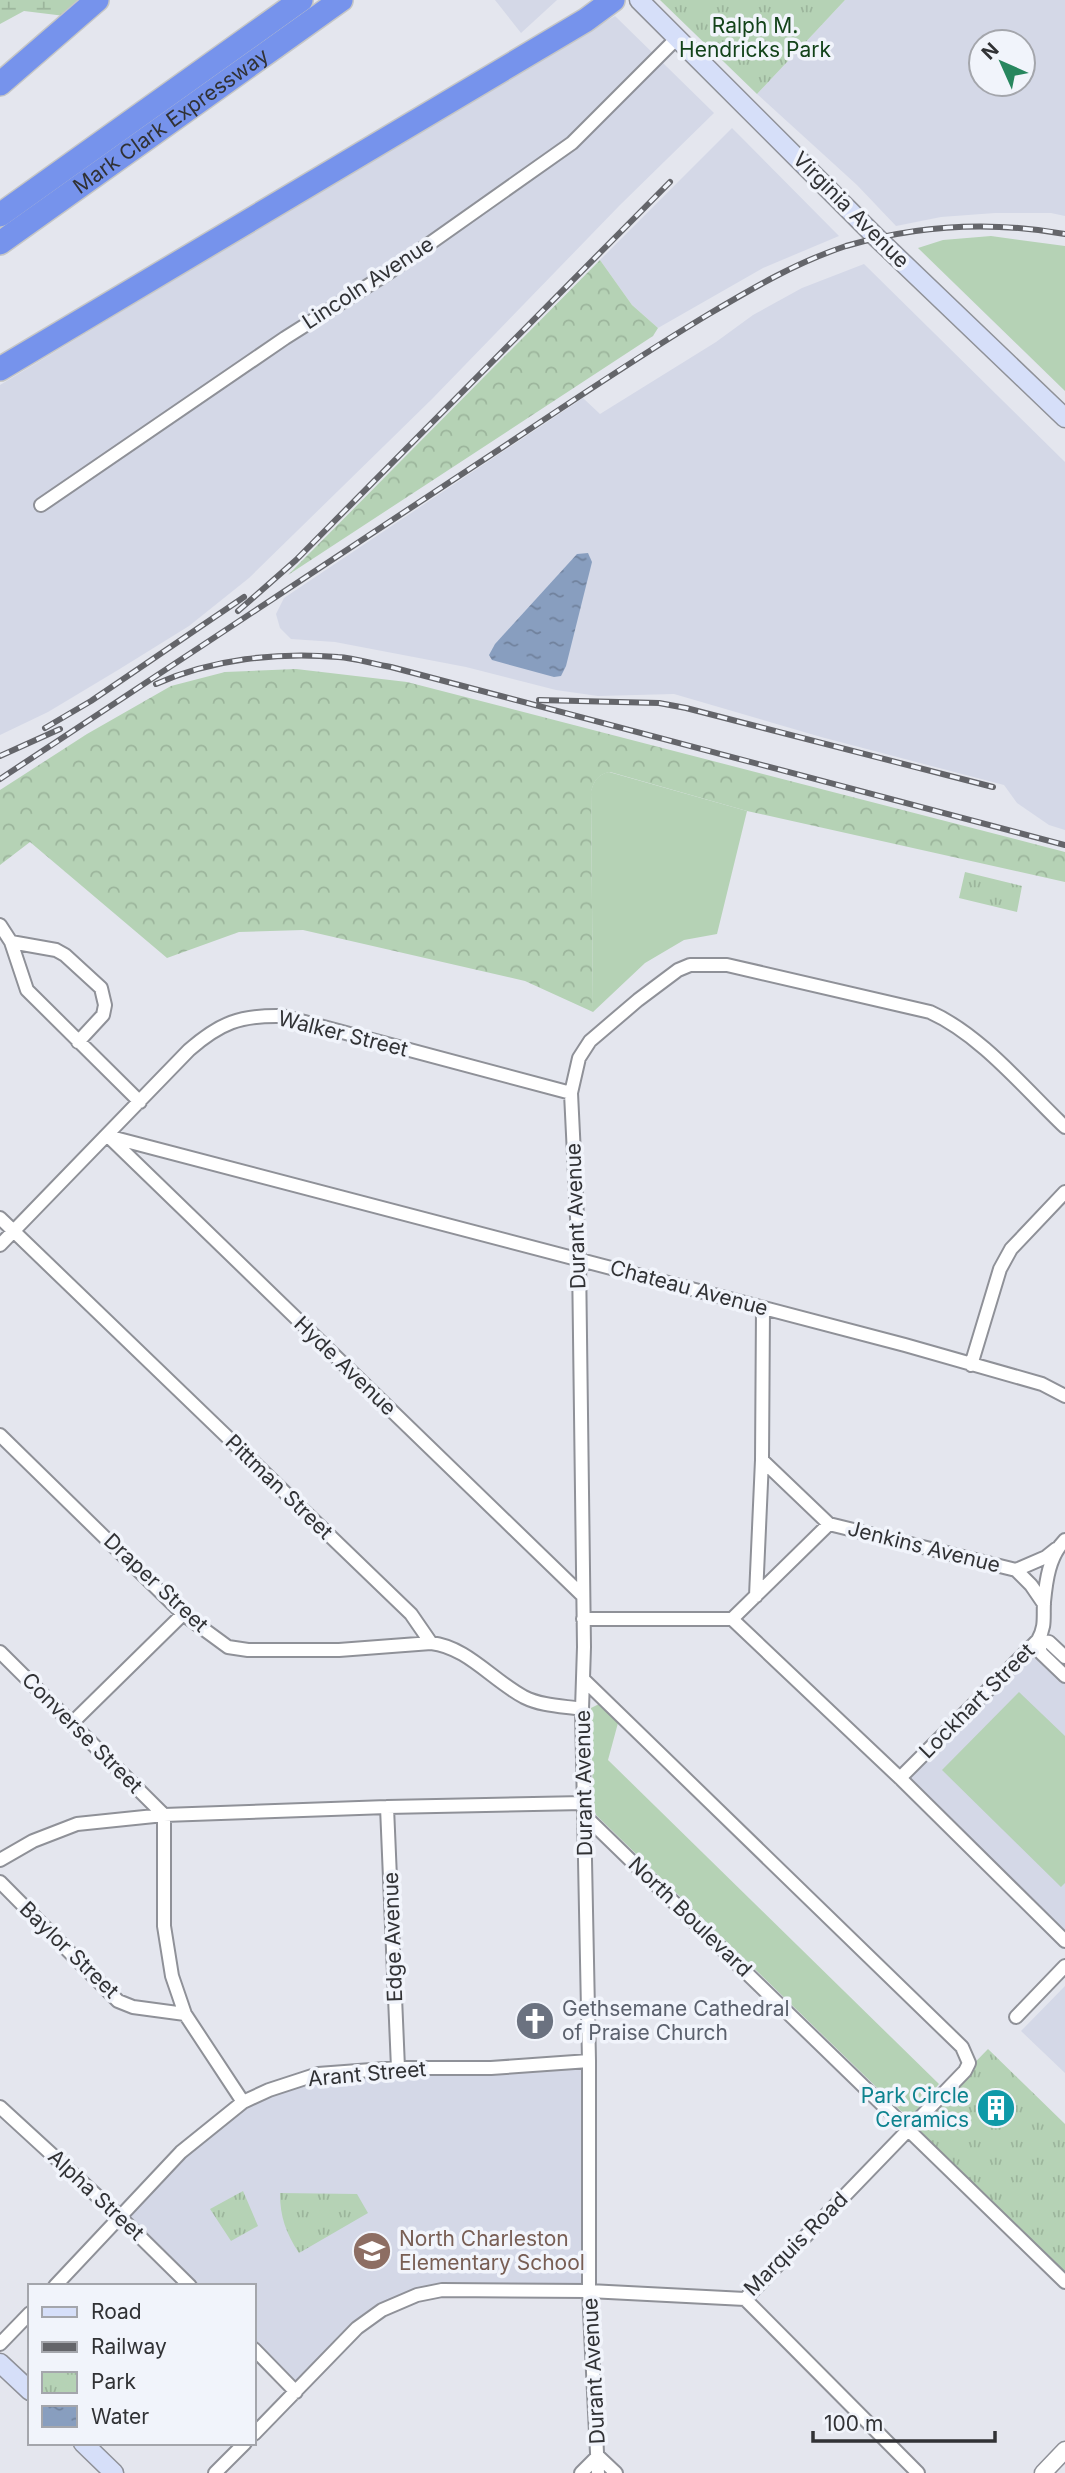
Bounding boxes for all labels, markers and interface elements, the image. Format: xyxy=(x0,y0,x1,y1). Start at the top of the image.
park label: Ralph M. Hendricks Park xyxy=(679,13,831,62)
north arrow xyxy=(967,28,1037,98)
text: N xyxy=(977,38,1004,65)
street label: Mark Clark Expressway xyxy=(68,43,273,199)
street label: Virginia Avenue xyxy=(788,146,915,273)
street label: Lincoln Avenue xyxy=(298,231,438,334)
street label: Walker Street xyxy=(276,1005,411,1062)
street label: Durant Avenue xyxy=(560,1143,591,1290)
street label: Chateau Avenue xyxy=(607,1254,771,1321)
street label: Hyde Avenue xyxy=(289,1311,401,1420)
street label: Pittman Street xyxy=(220,1429,338,1544)
street label: Jenkins Avenue xyxy=(845,1515,1003,1578)
street label: Draper Street xyxy=(99,1528,214,1637)
street label: Lockhart Street xyxy=(914,1638,1039,1763)
street label: Converse Street xyxy=(17,1667,148,1798)
street label: Durant Avenue xyxy=(570,1710,597,1856)
street label: North Boulevard xyxy=(624,1852,757,1982)
street label: Edge Avenue xyxy=(378,1871,407,2003)
street label: Baylor Street xyxy=(15,1896,124,2003)
place label: Gethsemane Cathedral of Praise Church xyxy=(562,1996,790,2045)
church icon: Gethsemane Cathedral of Praise Church xyxy=(514,2000,556,2042)
street label: Arant Street xyxy=(307,2056,427,2091)
place label: Park Circle Ceramics xyxy=(861,2083,969,2132)
building icon: Park Circle Ceramics xyxy=(975,2087,1017,2129)
street label: Alpha Street xyxy=(43,2144,150,2245)
street label: Marquis Road xyxy=(739,2187,853,2301)
place label: North Charleston Elementary School xyxy=(399,2226,585,2275)
school or university icon: North Charleston Elementary School xyxy=(351,2230,393,2272)
legend xyxy=(28,2284,256,2445)
street label: Durant Avenue xyxy=(577,2297,610,2445)
text: Road xyxy=(91,2299,142,2324)
text: Railway xyxy=(91,2334,167,2359)
text: Park xyxy=(91,2369,136,2394)
scale bar xyxy=(813,2400,995,2444)
text: Water xyxy=(91,2404,149,2429)
text: 100 m xyxy=(824,2411,883,2436)

